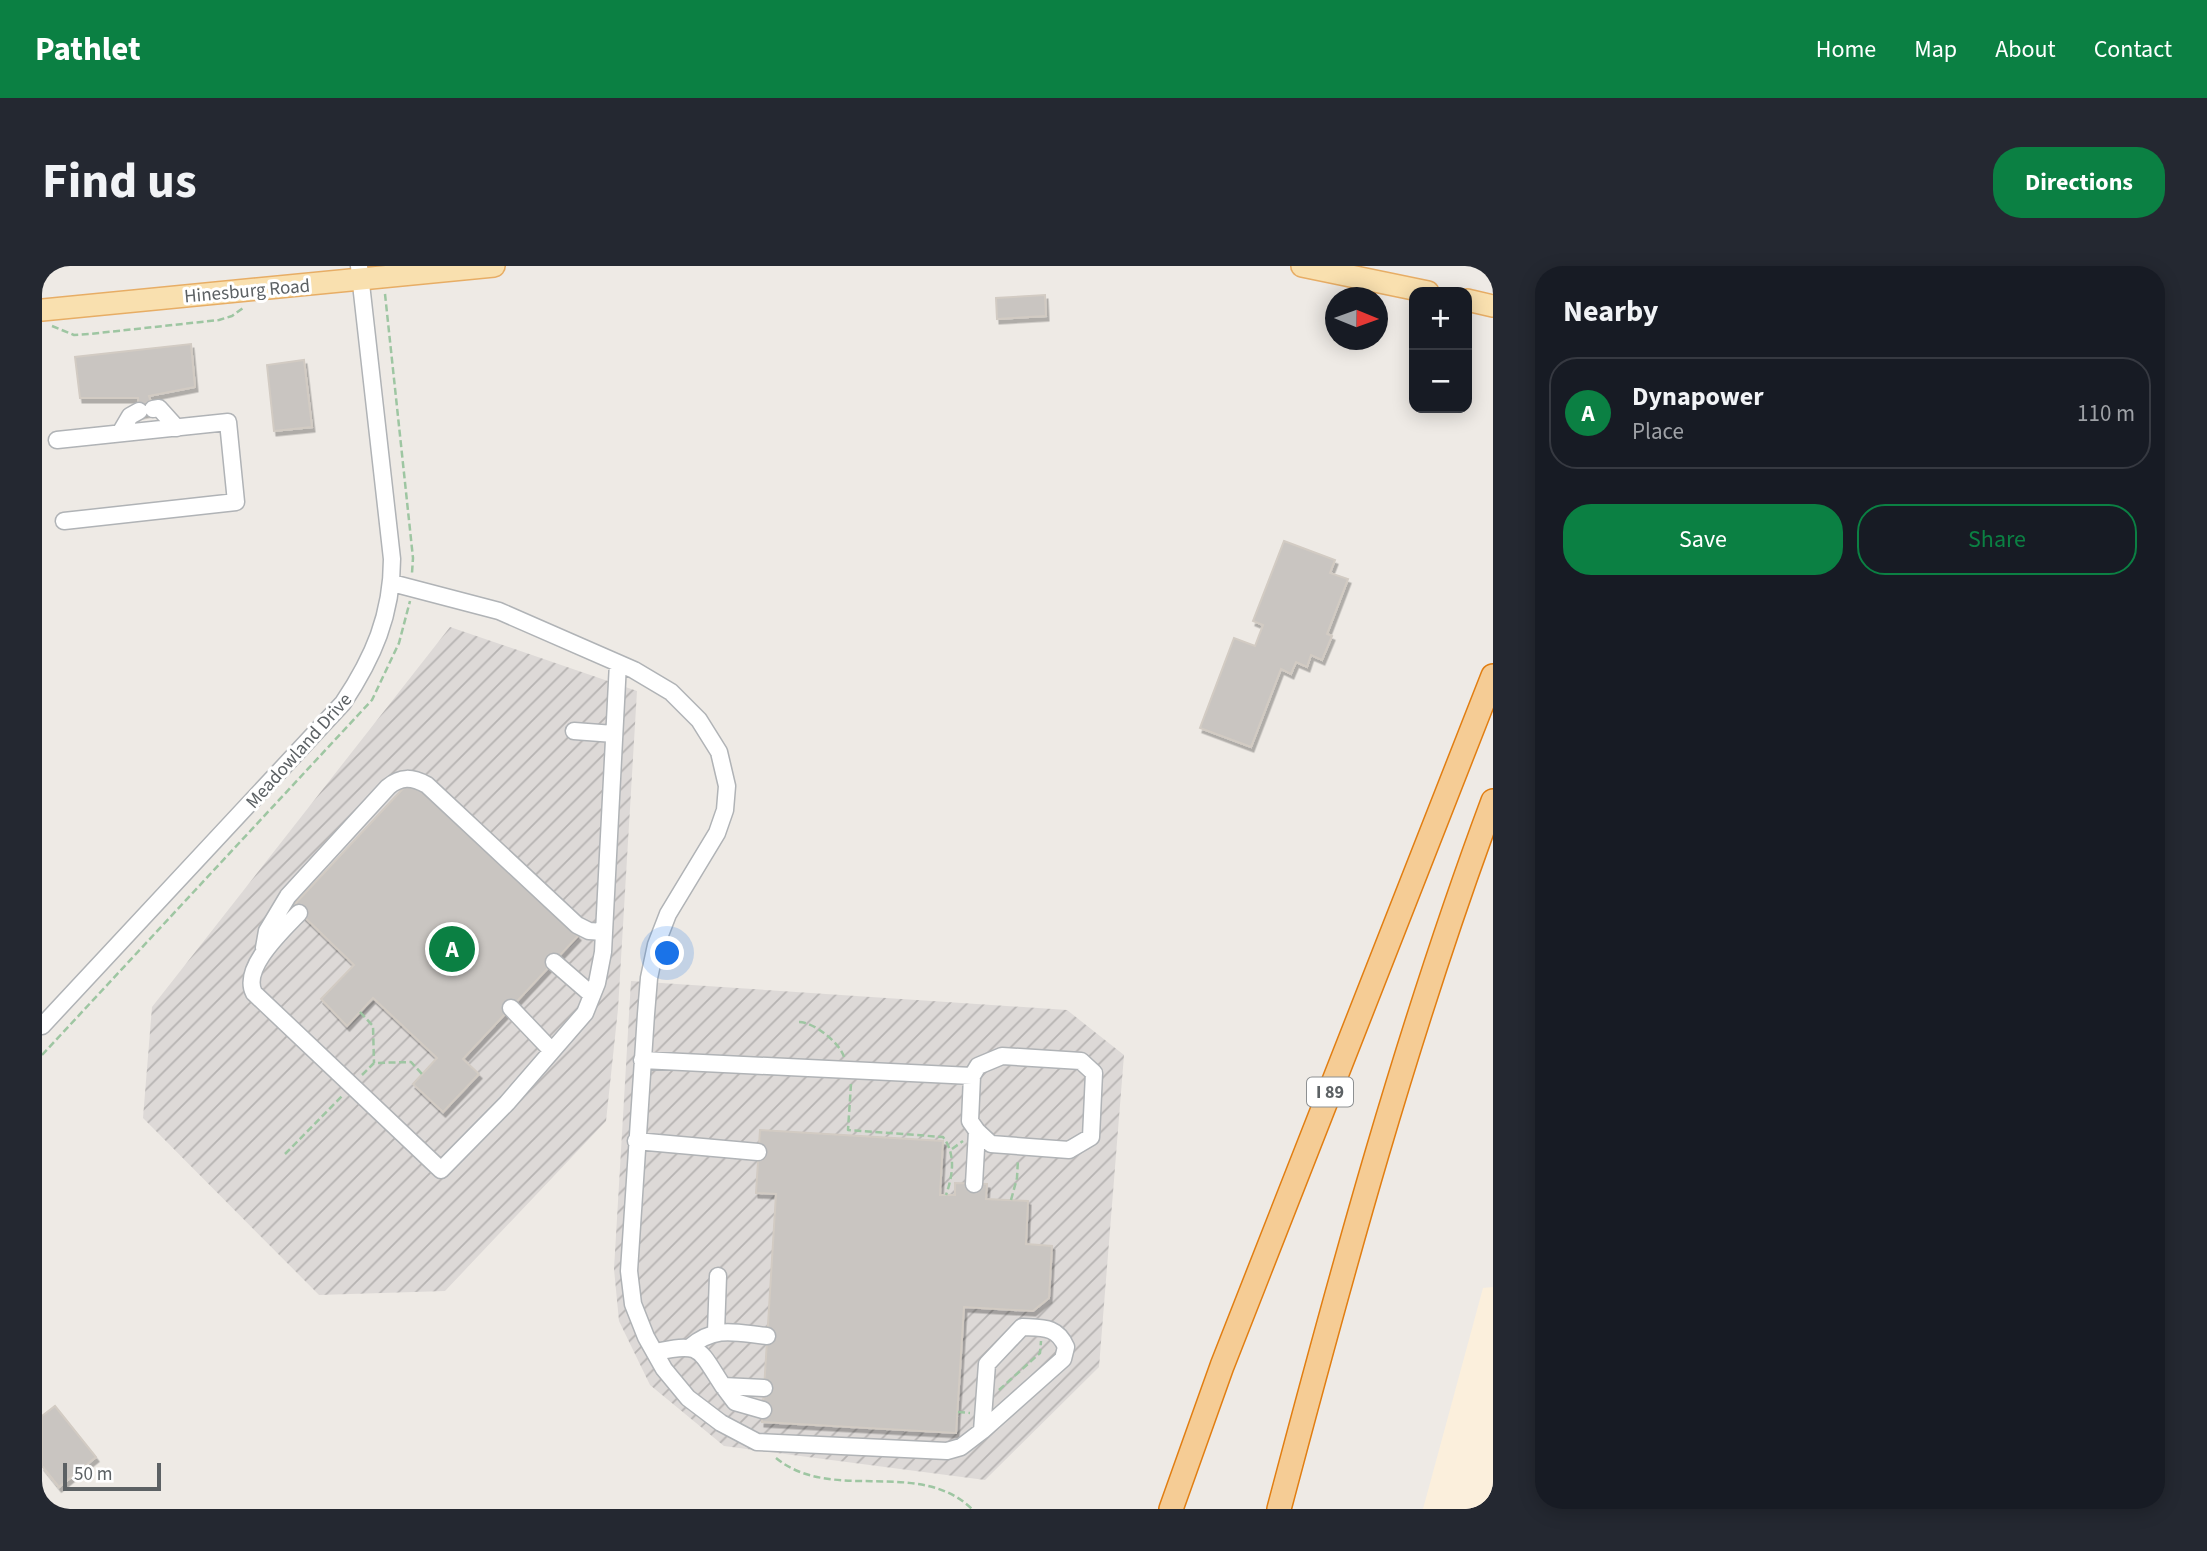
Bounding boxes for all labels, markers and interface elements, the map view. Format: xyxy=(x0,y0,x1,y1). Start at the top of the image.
text: Pathlet xyxy=(35,26,141,73)
text: Home xyxy=(1816,32,1876,67)
text: Map xyxy=(1914,32,1957,67)
text: About xyxy=(1995,32,2056,67)
text: Contact xyxy=(2094,32,2172,67)
text: Find us xyxy=(42,147,197,217)
button: Directions xyxy=(1993,147,2165,218)
street label: Hinesburg Road xyxy=(183,273,311,310)
north arrow xyxy=(1325,287,1388,350)
map controls xyxy=(1409,287,1472,413)
button: + xyxy=(1409,287,1472,350)
text: Nearby xyxy=(1563,290,1658,333)
button: − xyxy=(1409,350,1472,413)
text: Dynapower xyxy=(1632,378,1764,415)
text: A xyxy=(1581,397,1595,430)
text: 110 m xyxy=(2077,397,2135,430)
text: Place xyxy=(1632,415,1684,448)
button: Save xyxy=(1563,504,1843,575)
button: Share xyxy=(1857,504,2137,575)
street label: Meadowland Drive xyxy=(240,687,358,815)
pin: A xyxy=(429,923,475,975)
your location xyxy=(650,936,684,970)
road number: I 89 xyxy=(1307,1078,1353,1106)
scale bar xyxy=(63,1460,161,1492)
text: 50 m xyxy=(74,1461,112,1488)

